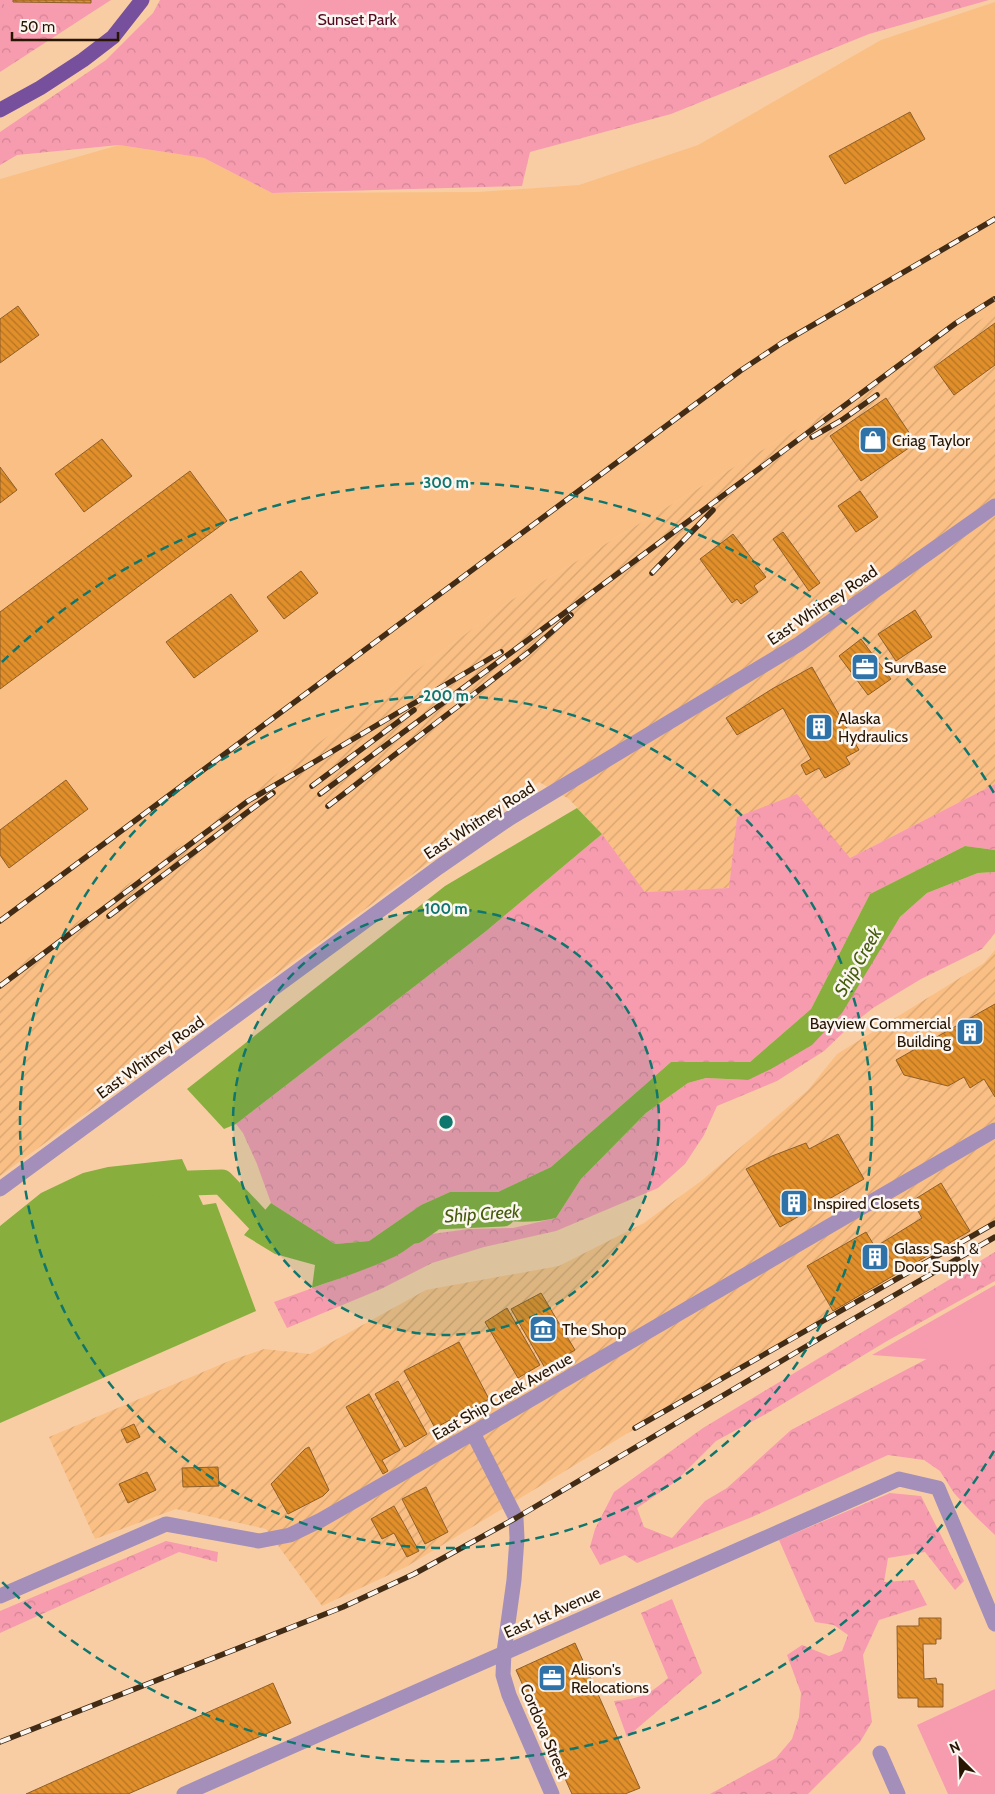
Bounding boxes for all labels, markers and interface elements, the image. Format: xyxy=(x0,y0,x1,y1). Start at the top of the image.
scale bar xyxy=(12,10,119,42)
park label: Sunset Park xyxy=(317,10,397,29)
text: 50 m xyxy=(20,18,55,36)
shop icon: Criag Taylor xyxy=(858,425,888,455)
place label: Criag Taylor xyxy=(892,431,971,450)
text: 300 m xyxy=(423,474,469,492)
street label: East Whitney Road xyxy=(764,562,881,649)
office icon: SurvBase xyxy=(850,652,880,682)
place label: SurvBase xyxy=(884,658,946,677)
text: 200 m xyxy=(423,687,469,705)
place label: Alaska Hydraulics xyxy=(838,709,908,746)
building icon: Alaska Hydraulics xyxy=(804,712,834,742)
street label: East Whitney Road xyxy=(420,778,538,863)
text: 100 m xyxy=(424,900,468,918)
water label: Ship Creek xyxy=(830,923,887,1000)
street label: East Whitney Road xyxy=(93,1012,208,1103)
place label: Bayview Commercial Building xyxy=(810,1014,952,1051)
building icon: Bayview Commercial Building xyxy=(955,1017,985,1047)
centre of rings xyxy=(437,1113,455,1131)
building icon: Inspired Closets xyxy=(779,1188,809,1218)
place label: Inspired Closets xyxy=(813,1194,920,1213)
water label: Ship Creek xyxy=(444,1200,522,1228)
place label: Glass Sash & Door Supply xyxy=(894,1239,979,1276)
building icon: Glass Sash & Door Supply xyxy=(860,1242,890,1272)
museum icon: The Shop xyxy=(528,1314,558,1344)
place label: The Shop xyxy=(562,1320,627,1339)
street label: East Ship Creek Avenue xyxy=(429,1349,576,1444)
street label: East 1st Avenue xyxy=(501,1583,603,1642)
place label: Alison's Relocations xyxy=(571,1660,649,1697)
office icon: Alison's Relocations xyxy=(537,1663,567,1693)
street label: Cordova Street xyxy=(516,1681,573,1782)
north arrow xyxy=(935,1734,985,1784)
text: N xyxy=(947,1737,963,1757)

